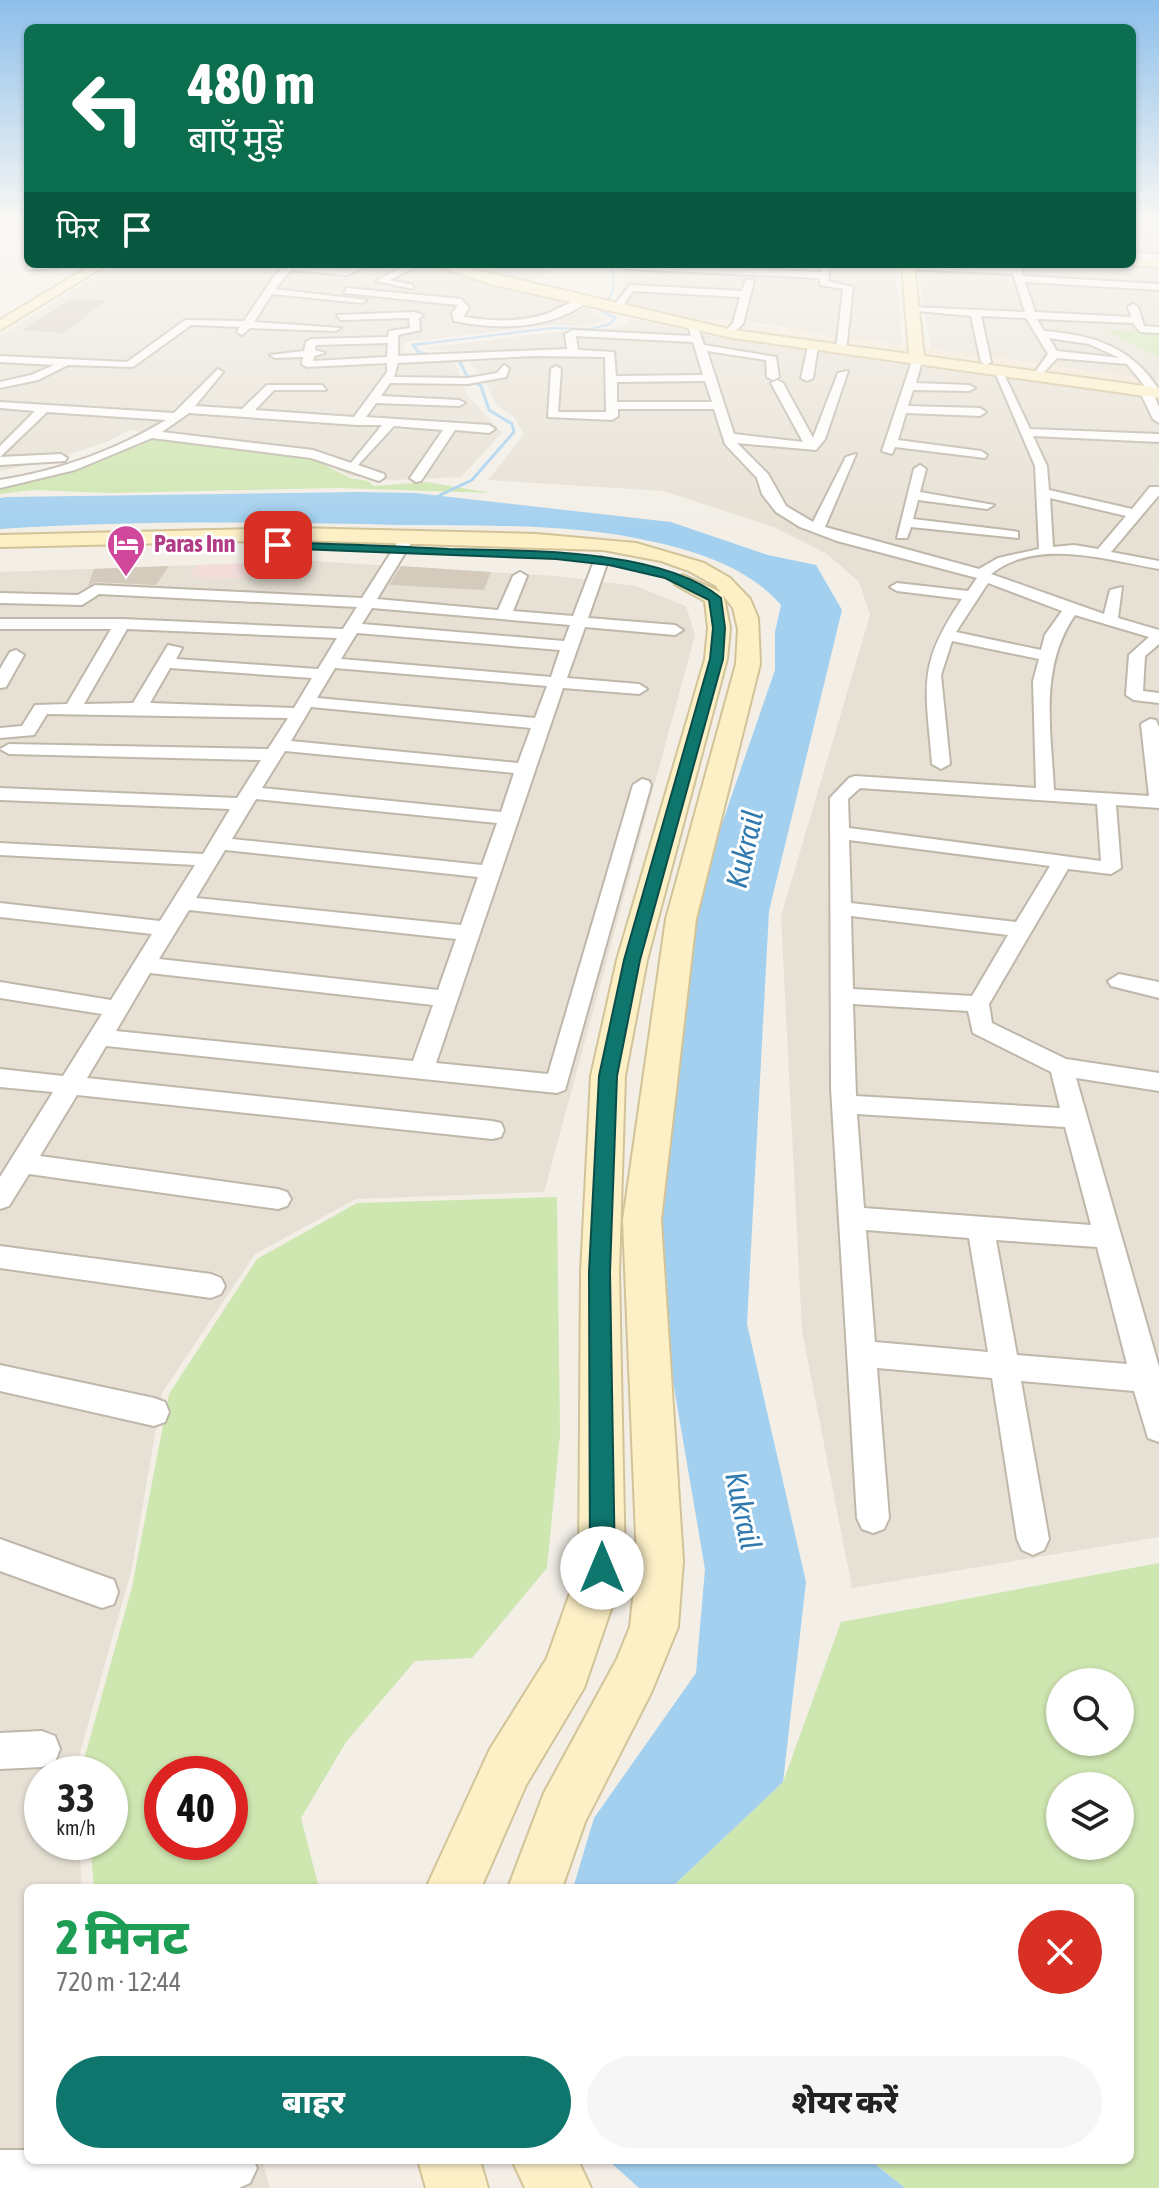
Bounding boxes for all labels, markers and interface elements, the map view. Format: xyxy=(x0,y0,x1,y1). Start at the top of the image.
text: 480 m xyxy=(188,52,315,116)
icon: left xyxy=(56,56,160,160)
text: बाएँ मुड़ें xyxy=(188,118,284,160)
icon: arrive xyxy=(115,208,159,252)
text: फिर xyxy=(56,210,99,244)
pin xyxy=(244,511,312,579)
hotel icon: Paras Inn xyxy=(105,523,147,578)
icon: arrive xyxy=(256,523,300,567)
place label: Paras Inn xyxy=(154,530,235,557)
water label: Kukrail xyxy=(719,807,769,891)
water label: Kukrail xyxy=(719,1469,769,1553)
position arrow xyxy=(560,1526,644,1610)
map controls xyxy=(1046,1668,1134,1860)
button: search xyxy=(1046,1668,1134,1756)
speed limit sign: 40 xyxy=(144,1756,248,1860)
button: layers xyxy=(1046,1772,1134,1860)
text: 33 xyxy=(57,1775,95,1820)
text: km/h xyxy=(56,1816,96,1839)
text: 2 मिनट xyxy=(56,1909,188,1964)
button: close xyxy=(1018,1910,1102,1994)
text: 720 m · 12:44 xyxy=(56,1967,181,1997)
button: बाहर xyxy=(56,2056,571,2148)
button: शेयर करें xyxy=(587,2056,1102,2148)

